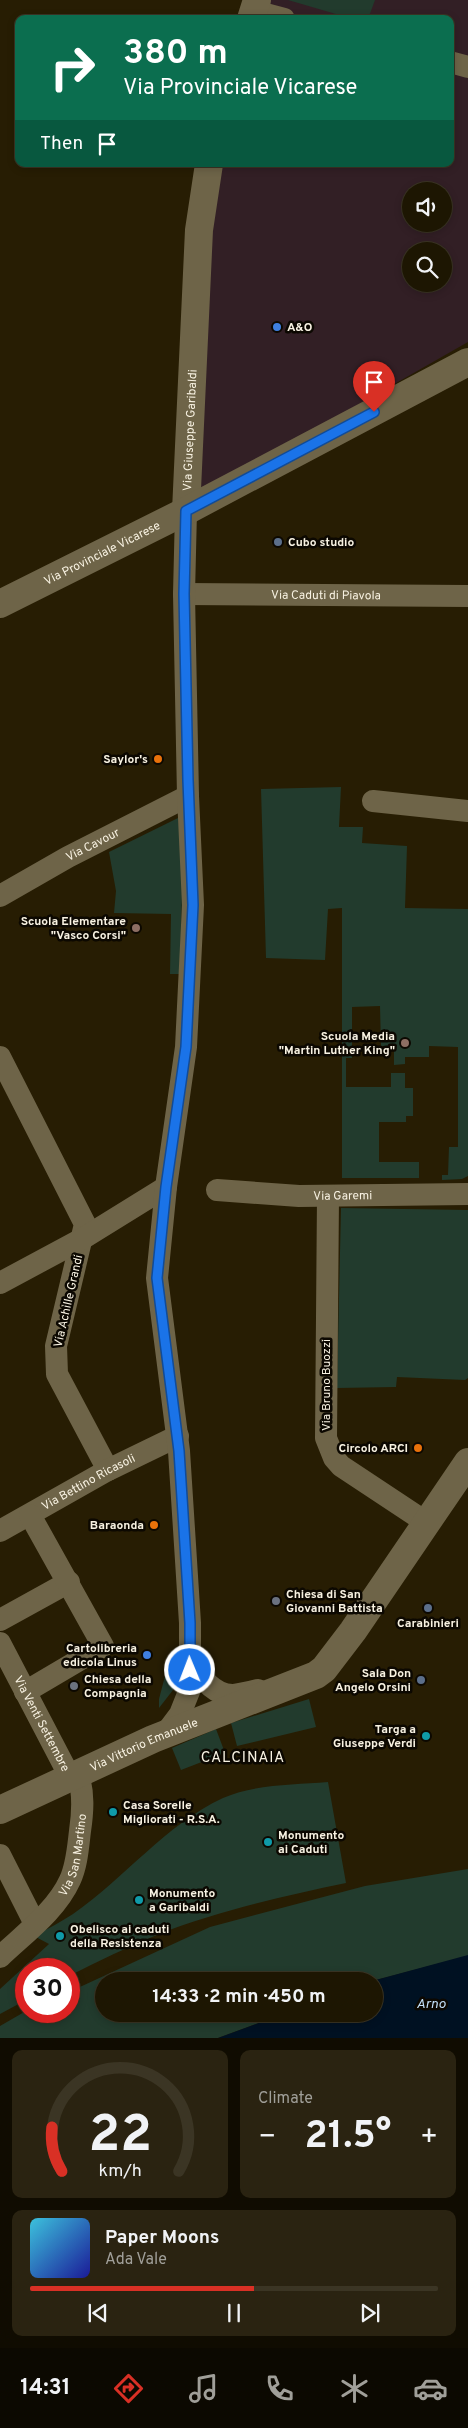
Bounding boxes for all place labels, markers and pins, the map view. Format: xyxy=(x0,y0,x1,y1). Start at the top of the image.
place label: A&O xyxy=(287,320,312,336)
marker: A&O xyxy=(271,321,283,333)
pin xyxy=(353,361,395,412)
place label: Cubo studio xyxy=(288,535,354,551)
marker: Cubo studio xyxy=(272,536,284,548)
place label: Saylor's xyxy=(103,752,148,768)
marker: Saylor's xyxy=(152,753,164,765)
place label: Scuola Elementare "Vasco Corsi" xyxy=(21,914,126,944)
marker: Scuola Elementare "Vasco Corsi" xyxy=(130,922,142,934)
place label: Scuola Media "Martin Luther King" xyxy=(279,1029,395,1059)
marker: Scuola Media "Martin Luther King" xyxy=(399,1037,411,1049)
place label: Circolo ARCI xyxy=(338,1441,408,1457)
marker: Circolo ARCI xyxy=(412,1442,424,1454)
place label: Baraonda xyxy=(90,1518,144,1534)
marker: Baraonda xyxy=(148,1519,160,1531)
place label: Chiesa di San Giovanni Battista xyxy=(286,1587,383,1617)
marker: Chiesa di San Giovanni Battista xyxy=(270,1595,282,1607)
marker: Carabinieri xyxy=(422,1602,434,1614)
place label: Carabinieri xyxy=(397,1616,459,1632)
place label: Cartolibreria edicola Linus xyxy=(63,1641,137,1671)
marker: Cartolibreria edicola Linus xyxy=(141,1649,153,1661)
place label: Sala Don Angelo Orsini xyxy=(335,1666,411,1696)
place label: Chiesa della Compagnia xyxy=(84,1672,152,1702)
marker: Sala Don Angelo Orsini xyxy=(415,1674,427,1686)
marker: Chiesa della Compagnia xyxy=(68,1680,80,1692)
place label: Targa a Giuseppe Verdi xyxy=(333,1722,416,1752)
marker: Targa a Giuseppe Verdi xyxy=(420,1730,432,1742)
place label: Casa Sorelle Migliorati - R.S.A. xyxy=(123,1798,220,1828)
marker: Casa Sorelle Migliorati - R.S.A. xyxy=(107,1806,119,1818)
place label: Monumento ai Caduti xyxy=(278,1828,344,1858)
marker: Monumento ai Caduti xyxy=(262,1836,274,1848)
place label: Monumento a Garibaldi xyxy=(149,1886,215,1916)
marker: Monumento a Garibaldi xyxy=(133,1894,145,1906)
place label: Obelisco ai caduti della Resistenza xyxy=(70,1922,169,1952)
marker: Obelisco ai caduti della Resistenza xyxy=(54,1930,66,1942)

